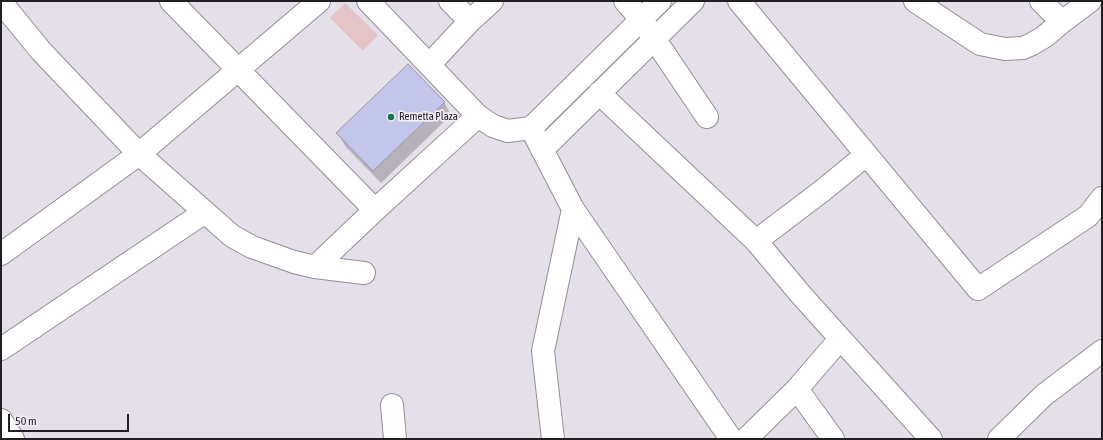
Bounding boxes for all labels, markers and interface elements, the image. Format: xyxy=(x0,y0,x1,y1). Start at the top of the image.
place label: Remetta Plaza xyxy=(399,110,458,124)
marker: Remetta Plaza xyxy=(386,112,396,122)
scale bar xyxy=(10,406,131,432)
text: 50 m xyxy=(15,414,37,428)

